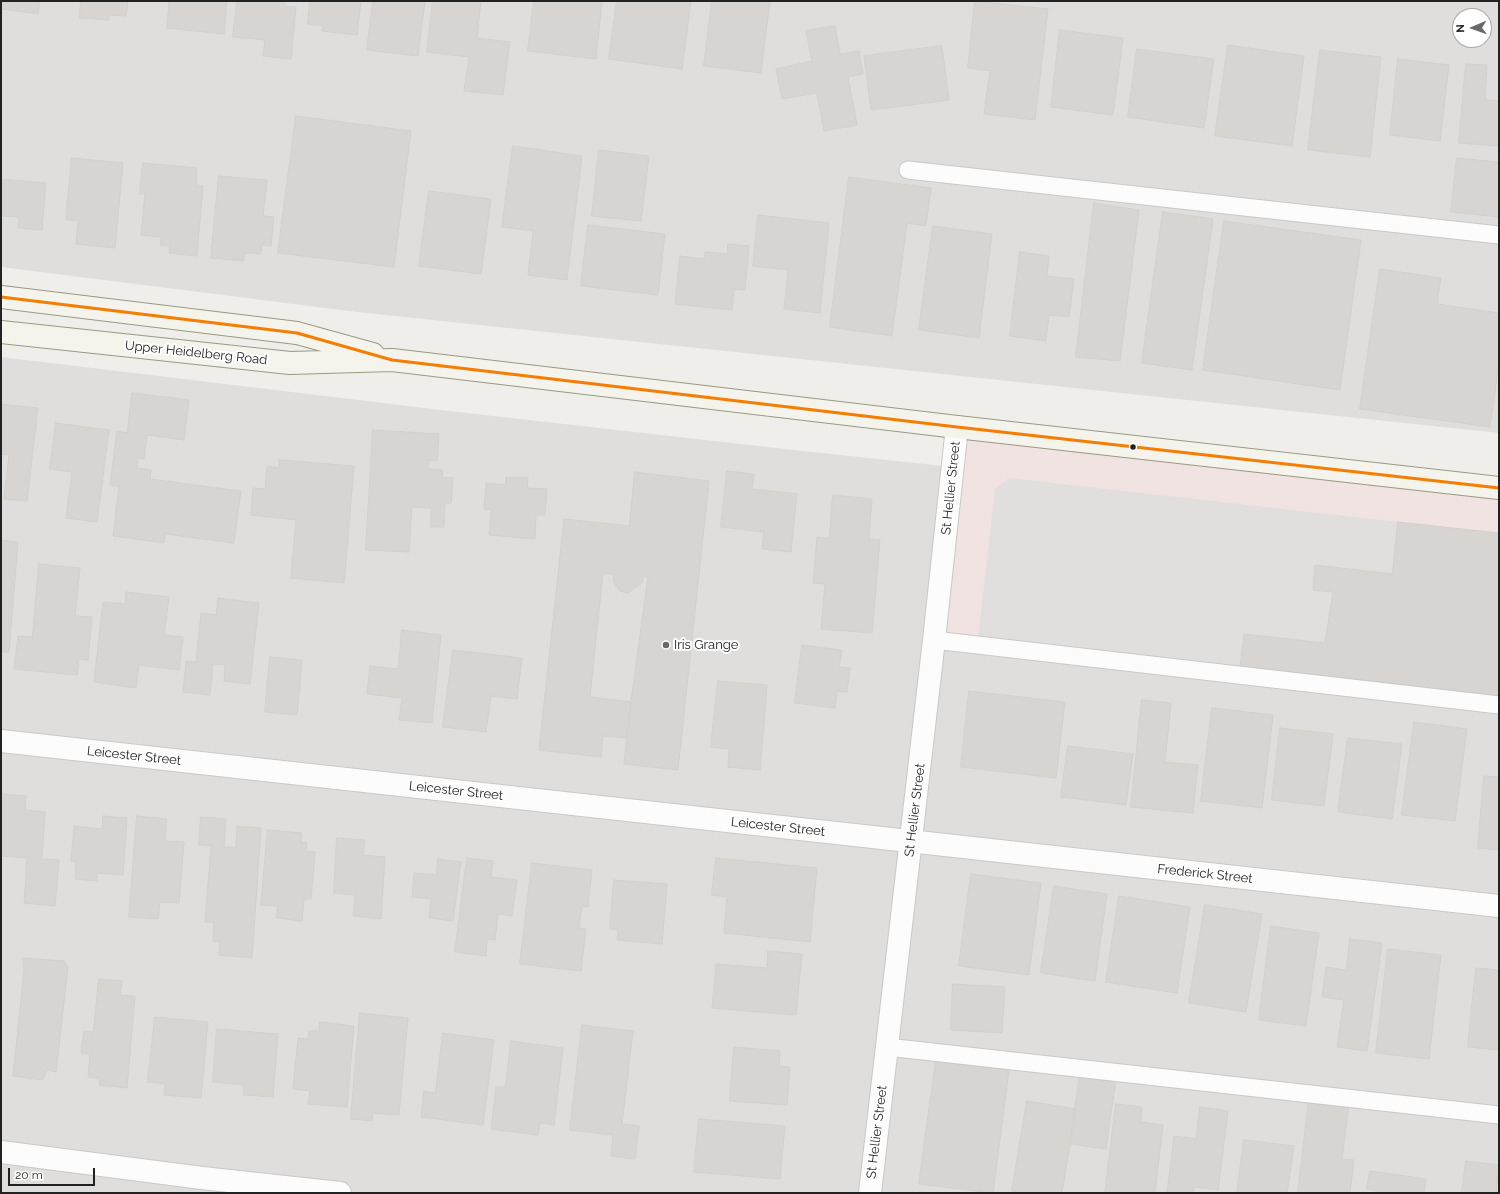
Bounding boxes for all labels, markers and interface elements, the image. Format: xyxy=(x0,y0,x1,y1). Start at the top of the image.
north arrow xyxy=(1452,8,1492,48)
text: N xyxy=(1454,24,1467,33)
street label: Upper Heidelberg Road xyxy=(124,338,268,368)
street label: St Hellier Street xyxy=(938,440,964,536)
unlabelled marker xyxy=(1128,442,1138,452)
place label: Iris Grange xyxy=(674,637,738,653)
marker: Iris Grange xyxy=(661,640,671,650)
street label: Leicester Street xyxy=(86,743,182,769)
street label: St Hellier Street xyxy=(902,762,928,858)
street label: Leicester Street xyxy=(408,778,504,804)
street label: Leicester Street xyxy=(730,814,826,840)
street label: Frederick Street xyxy=(1157,861,1253,887)
street label: St Hellier Street xyxy=(864,1084,890,1180)
scale bar xyxy=(10,1160,97,1186)
text: 20 m xyxy=(15,1168,43,1182)

